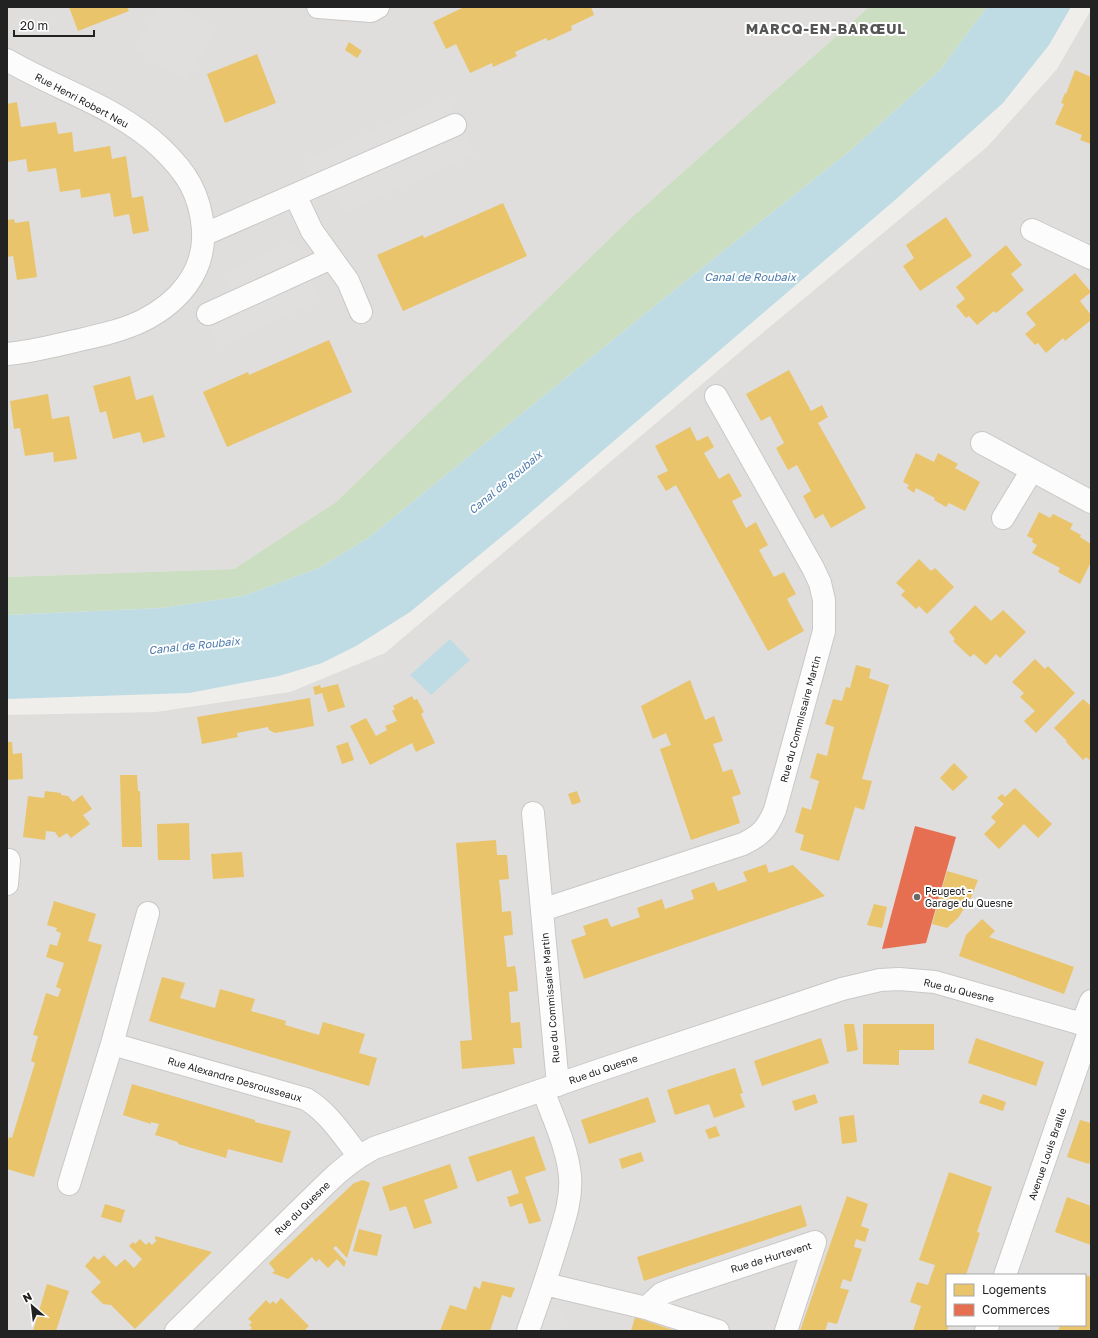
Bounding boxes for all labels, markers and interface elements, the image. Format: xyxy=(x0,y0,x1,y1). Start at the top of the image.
scale bar xyxy=(14,12,94,38)
text: 20 m xyxy=(20,18,48,33)
district label: MARCQ-EN-BARŒUL xyxy=(746,20,906,37)
street label: Rue Henri Robert Neu xyxy=(33,70,131,130)
water label: Canal de Roubaix xyxy=(704,270,798,283)
water label: Canal de Roubaix xyxy=(466,446,546,516)
water label: Canal de Roubaix xyxy=(148,634,242,656)
street label: Rue du Commissaire Martin xyxy=(777,654,823,784)
place label: Peugeot - Garage du Quesne xyxy=(925,885,1013,909)
marker: Peugeot - Garage du Quesne xyxy=(912,892,922,902)
street label: Rue du Commissaire Martin xyxy=(538,932,562,1064)
street label: Rue du Quesne xyxy=(923,975,996,1005)
street label: Rue du Quesne xyxy=(567,1052,639,1086)
street label: Rue Alexandre Desrousseaux xyxy=(166,1054,304,1104)
street label: Avenue Louis Braille xyxy=(1026,1106,1069,1202)
street label: Rue du Quesne xyxy=(272,1178,332,1237)
street label: Rue de Hurtevent xyxy=(729,1239,813,1275)
legend xyxy=(946,1274,1086,1326)
text: Logements xyxy=(982,1282,1046,1297)
north arrow xyxy=(12,1286,52,1326)
text: N xyxy=(20,1289,34,1304)
text: Commerces xyxy=(982,1302,1050,1317)

